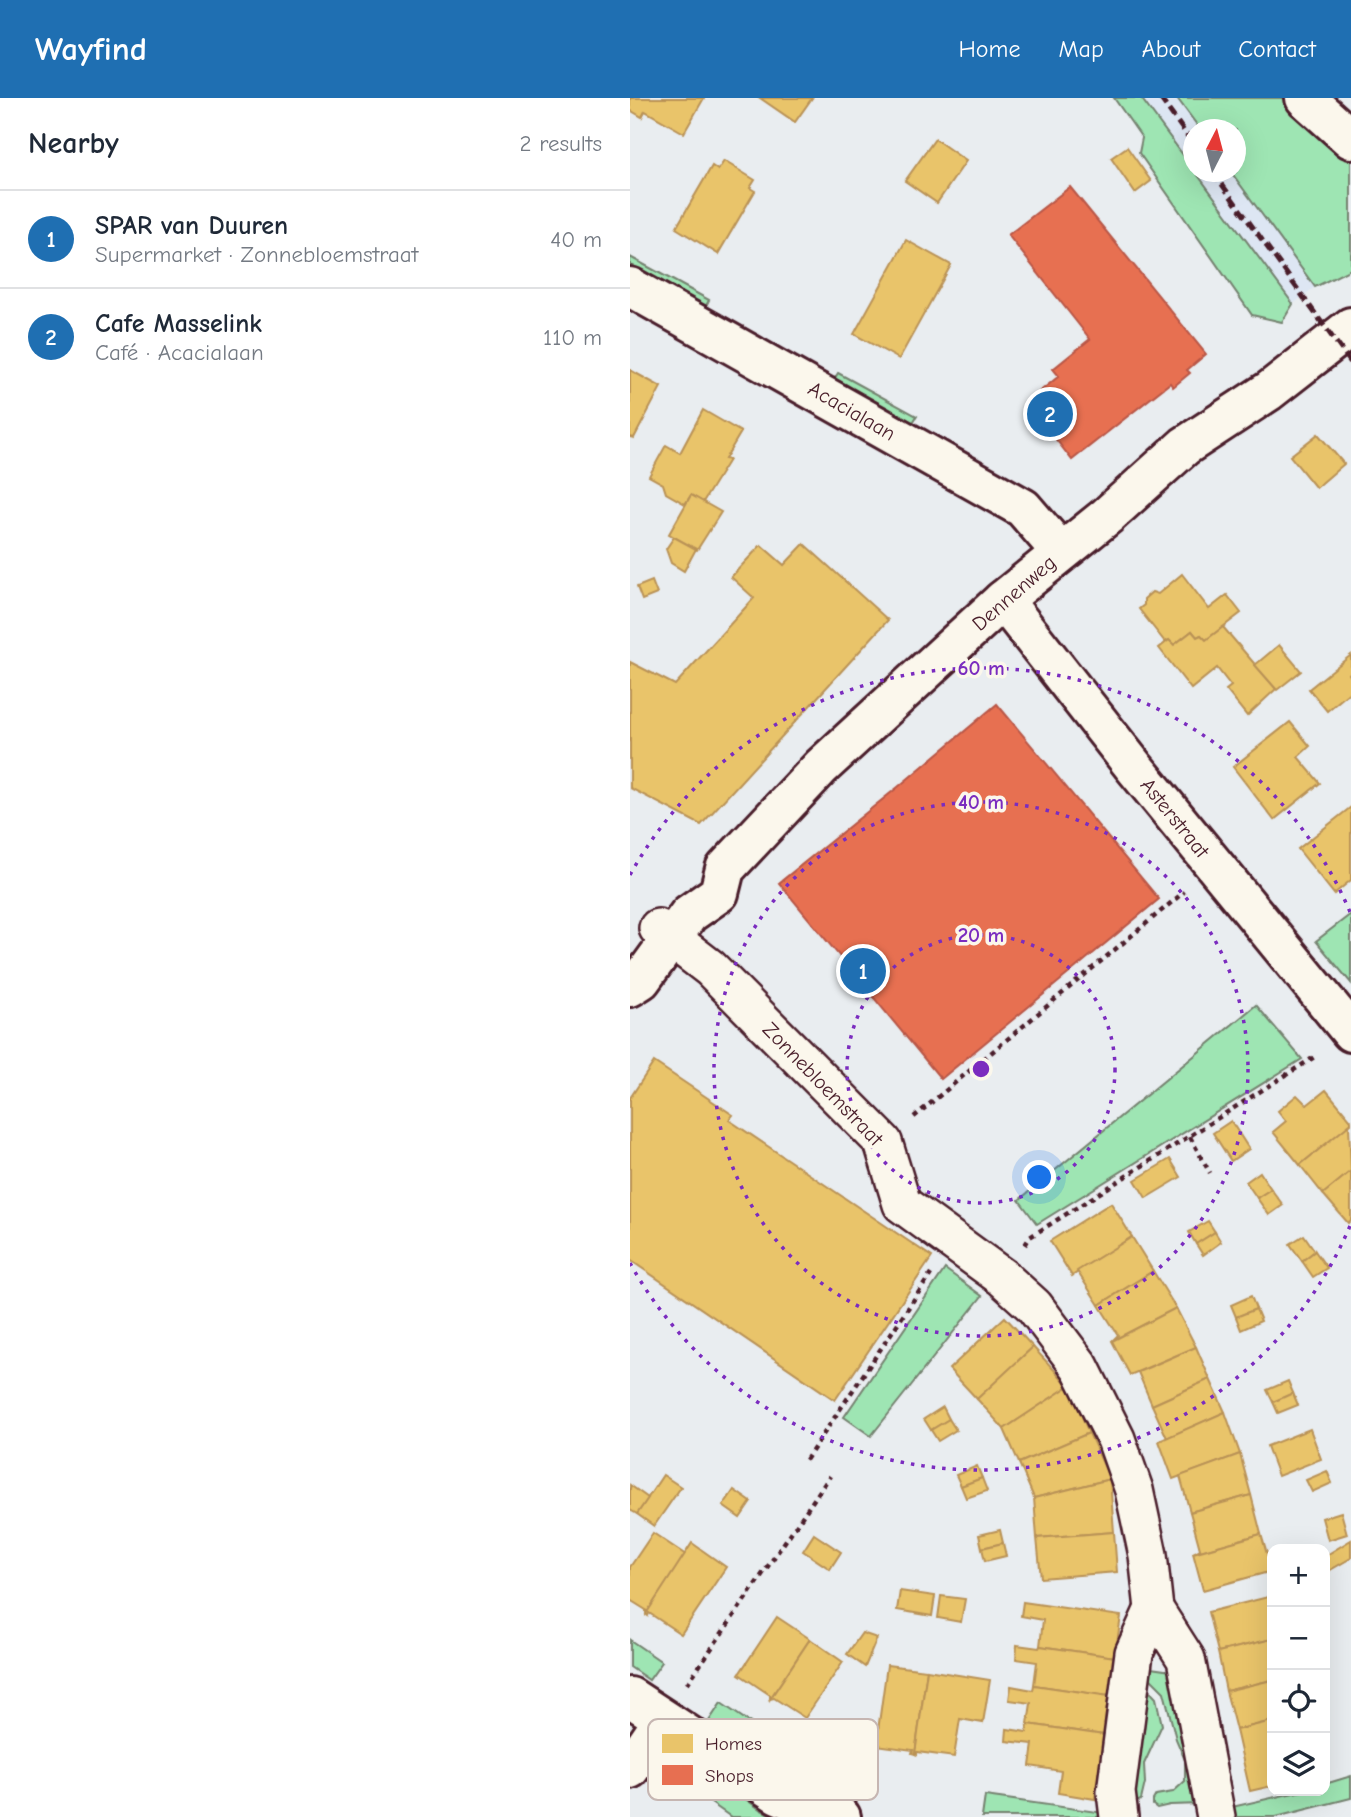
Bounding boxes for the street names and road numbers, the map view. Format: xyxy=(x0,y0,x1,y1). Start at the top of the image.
street label: Acacialaan xyxy=(804,376,900,446)
street label: Dennenweg xyxy=(967,550,1061,636)
street label: Asterstraat xyxy=(1136,773,1215,863)
street label: Zonnebloemstraat xyxy=(758,1017,889,1151)

